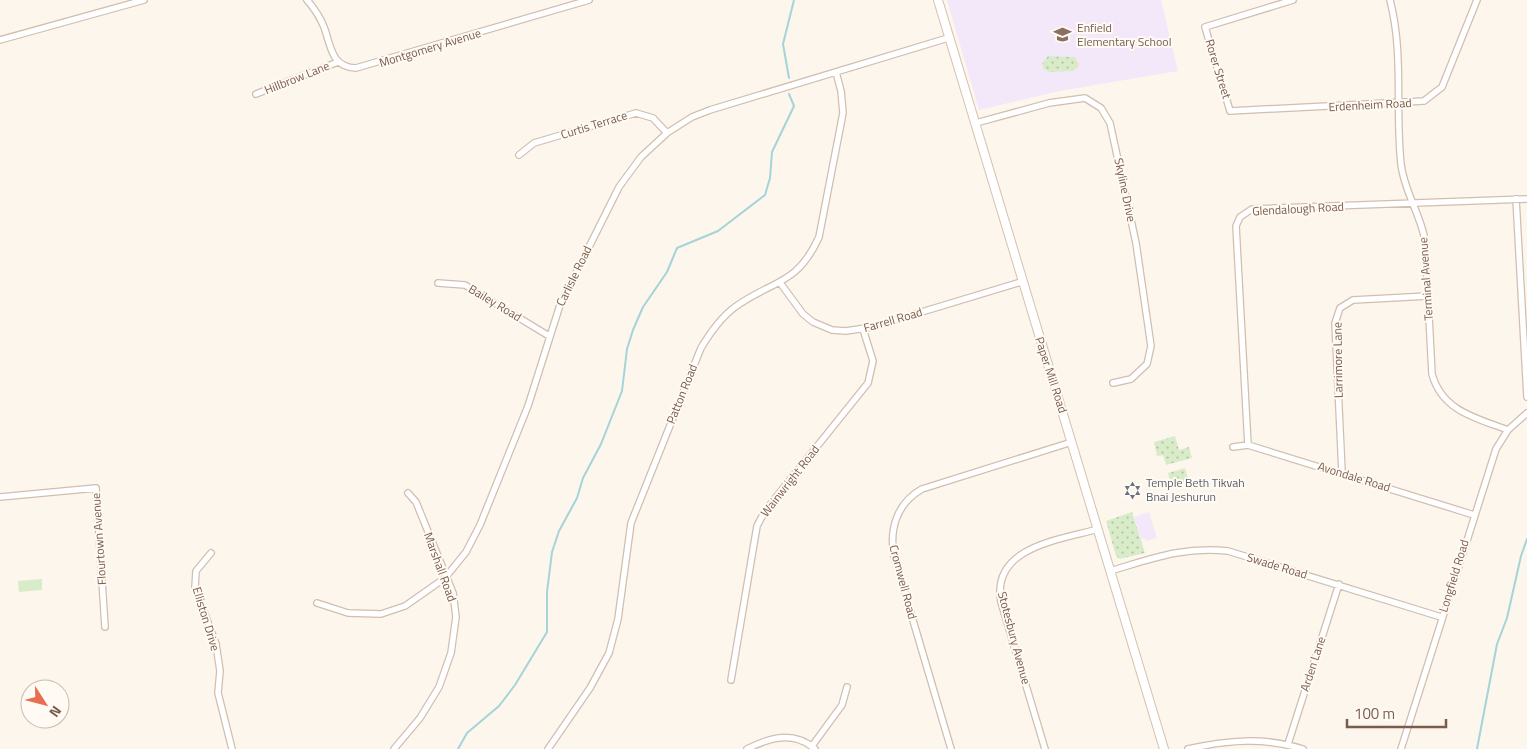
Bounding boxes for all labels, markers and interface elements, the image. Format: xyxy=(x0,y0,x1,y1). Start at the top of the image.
place label: Enfield Elementary School xyxy=(1077,18,1171,51)
street label: Montgomery Avenue xyxy=(377,23,483,72)
school or university icon: Enfield Elementary School xyxy=(1053,25,1073,45)
street label: Rorer Street xyxy=(1200,37,1237,102)
street label: Hillbrow Lane xyxy=(261,56,332,99)
street label: Erdenheim Road xyxy=(1328,93,1412,116)
street label: Curtis Terrace xyxy=(558,105,630,144)
street label: Skyline Drive xyxy=(1109,156,1142,224)
street label: Glendalough Road xyxy=(1252,197,1344,220)
street label: Terminal Avenue xyxy=(1413,237,1438,321)
street label: Carlisle Road xyxy=(551,242,596,309)
street label: Bailey Road xyxy=(465,279,526,326)
street label: Farrell Road xyxy=(861,302,924,337)
street label: Larrimore Lane xyxy=(1327,322,1348,398)
street label: Paper Mill Road xyxy=(1030,334,1073,415)
street label: Patton Road xyxy=(661,361,702,427)
street label: Wainwright Road xyxy=(755,441,824,521)
street label: Avondale Road xyxy=(1315,456,1393,497)
place label: Temple Beth Tikvah Bnai Jeshurun xyxy=(1146,473,1245,506)
synagogue icon: Temple Beth Tikvah Bnai Jeshurun xyxy=(1122,480,1142,500)
street label: Flourtown Avenue xyxy=(86,492,111,586)
street label: Marshall Road xyxy=(419,530,462,604)
street label: Longfield Road xyxy=(1433,537,1474,615)
street label: Cromwell Road xyxy=(884,543,923,621)
street label: Swade Road xyxy=(1244,547,1310,584)
street label: Elliston Drive xyxy=(188,584,225,653)
street label: Stotesbury Avenue xyxy=(993,589,1036,686)
street label: Arden Lane xyxy=(1295,634,1330,694)
north arrow xyxy=(20,679,70,729)
scale bar xyxy=(1347,696,1446,728)
text: N xyxy=(45,702,67,722)
text: 100 m xyxy=(1354,702,1395,725)

